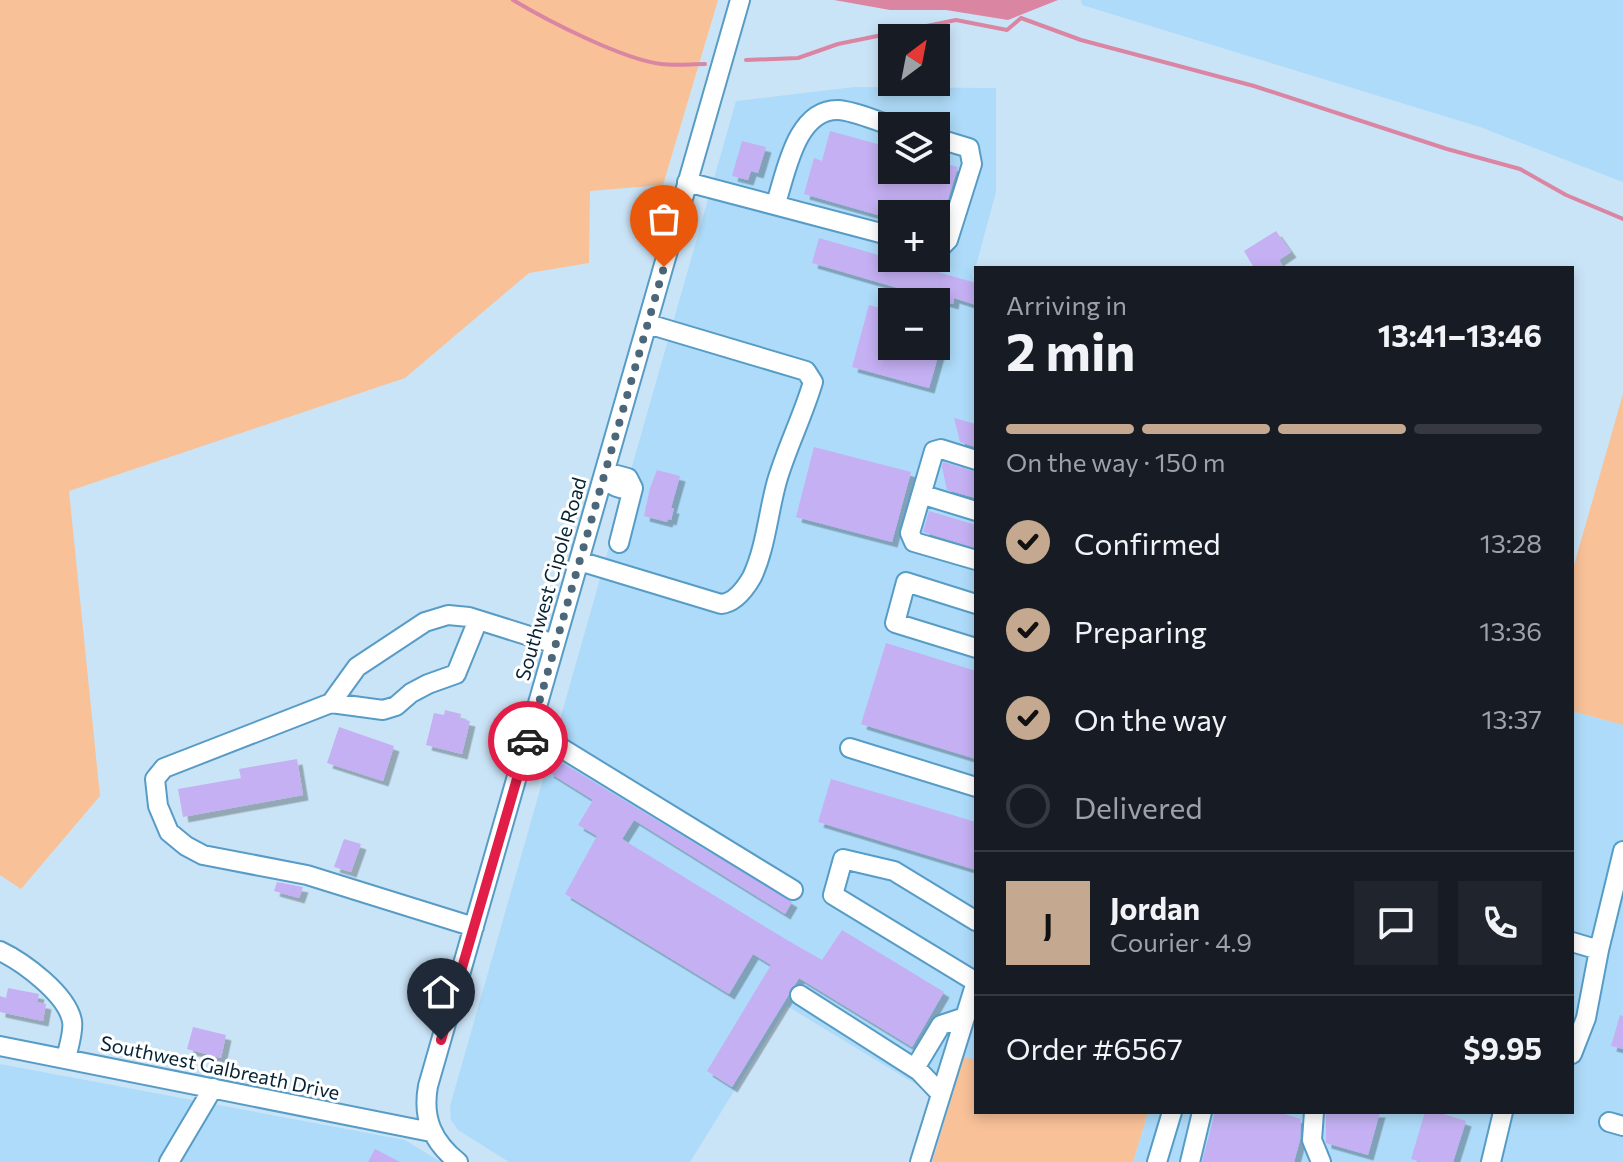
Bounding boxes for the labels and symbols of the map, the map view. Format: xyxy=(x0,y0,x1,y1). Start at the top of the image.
north arrow xyxy=(878,24,950,96)
pin xyxy=(630,185,698,267)
street label: Southwest Cipole Road xyxy=(510,474,591,683)
courier xyxy=(488,701,568,781)
pin xyxy=(407,958,475,1040)
street label: Southwest Galbreath Drive xyxy=(98,1030,342,1104)

